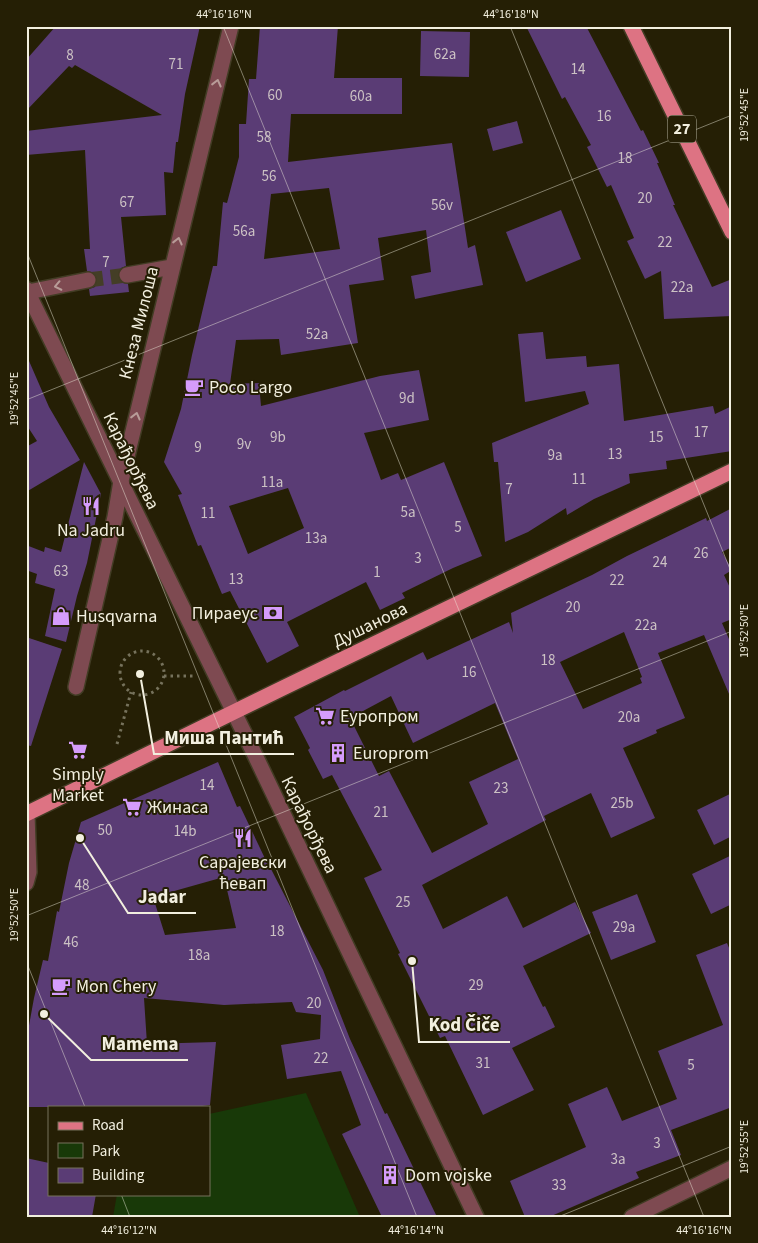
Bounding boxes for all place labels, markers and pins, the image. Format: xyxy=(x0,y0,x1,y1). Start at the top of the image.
place label: Poco Largo xyxy=(209,375,292,400)
cafe icon: Poco Largo xyxy=(183,376,205,398)
restaurant icon: Na Jadru xyxy=(80,495,102,517)
place label: Na Jadru xyxy=(57,518,125,543)
place label: Пираеус xyxy=(192,601,258,626)
bank icon: Пираеус xyxy=(262,602,284,624)
place label: Husqvarna xyxy=(76,604,157,629)
shop icon: Husqvarna xyxy=(50,605,72,627)
place label: Еуропром xyxy=(340,704,419,729)
supermarket icon: Еуропром xyxy=(314,705,336,727)
callout: Миша Пантић xyxy=(154,720,294,754)
supermarket icon: Simply Market xyxy=(67,739,89,761)
place label: Europrom xyxy=(353,741,429,766)
building icon: Europrom xyxy=(327,742,349,764)
place label: Simply Market xyxy=(52,762,105,808)
place label: Жинаса xyxy=(147,795,208,820)
supermarket icon: Жинаса xyxy=(121,796,143,818)
restaurant icon: Сарајевски ћевап xyxy=(232,827,254,849)
place label: Сарајевски ћевап xyxy=(199,850,287,896)
callout: Jadar xyxy=(128,879,196,913)
place label: Mon Chery xyxy=(76,974,157,999)
cafe icon: Mon Chery xyxy=(50,975,72,997)
callout: Kod Čiče xyxy=(419,1008,510,1042)
callout: Mamema xyxy=(91,1026,188,1060)
place label: Dom vojske xyxy=(405,1163,492,1188)
building icon: Dom vojske xyxy=(379,1164,401,1186)

